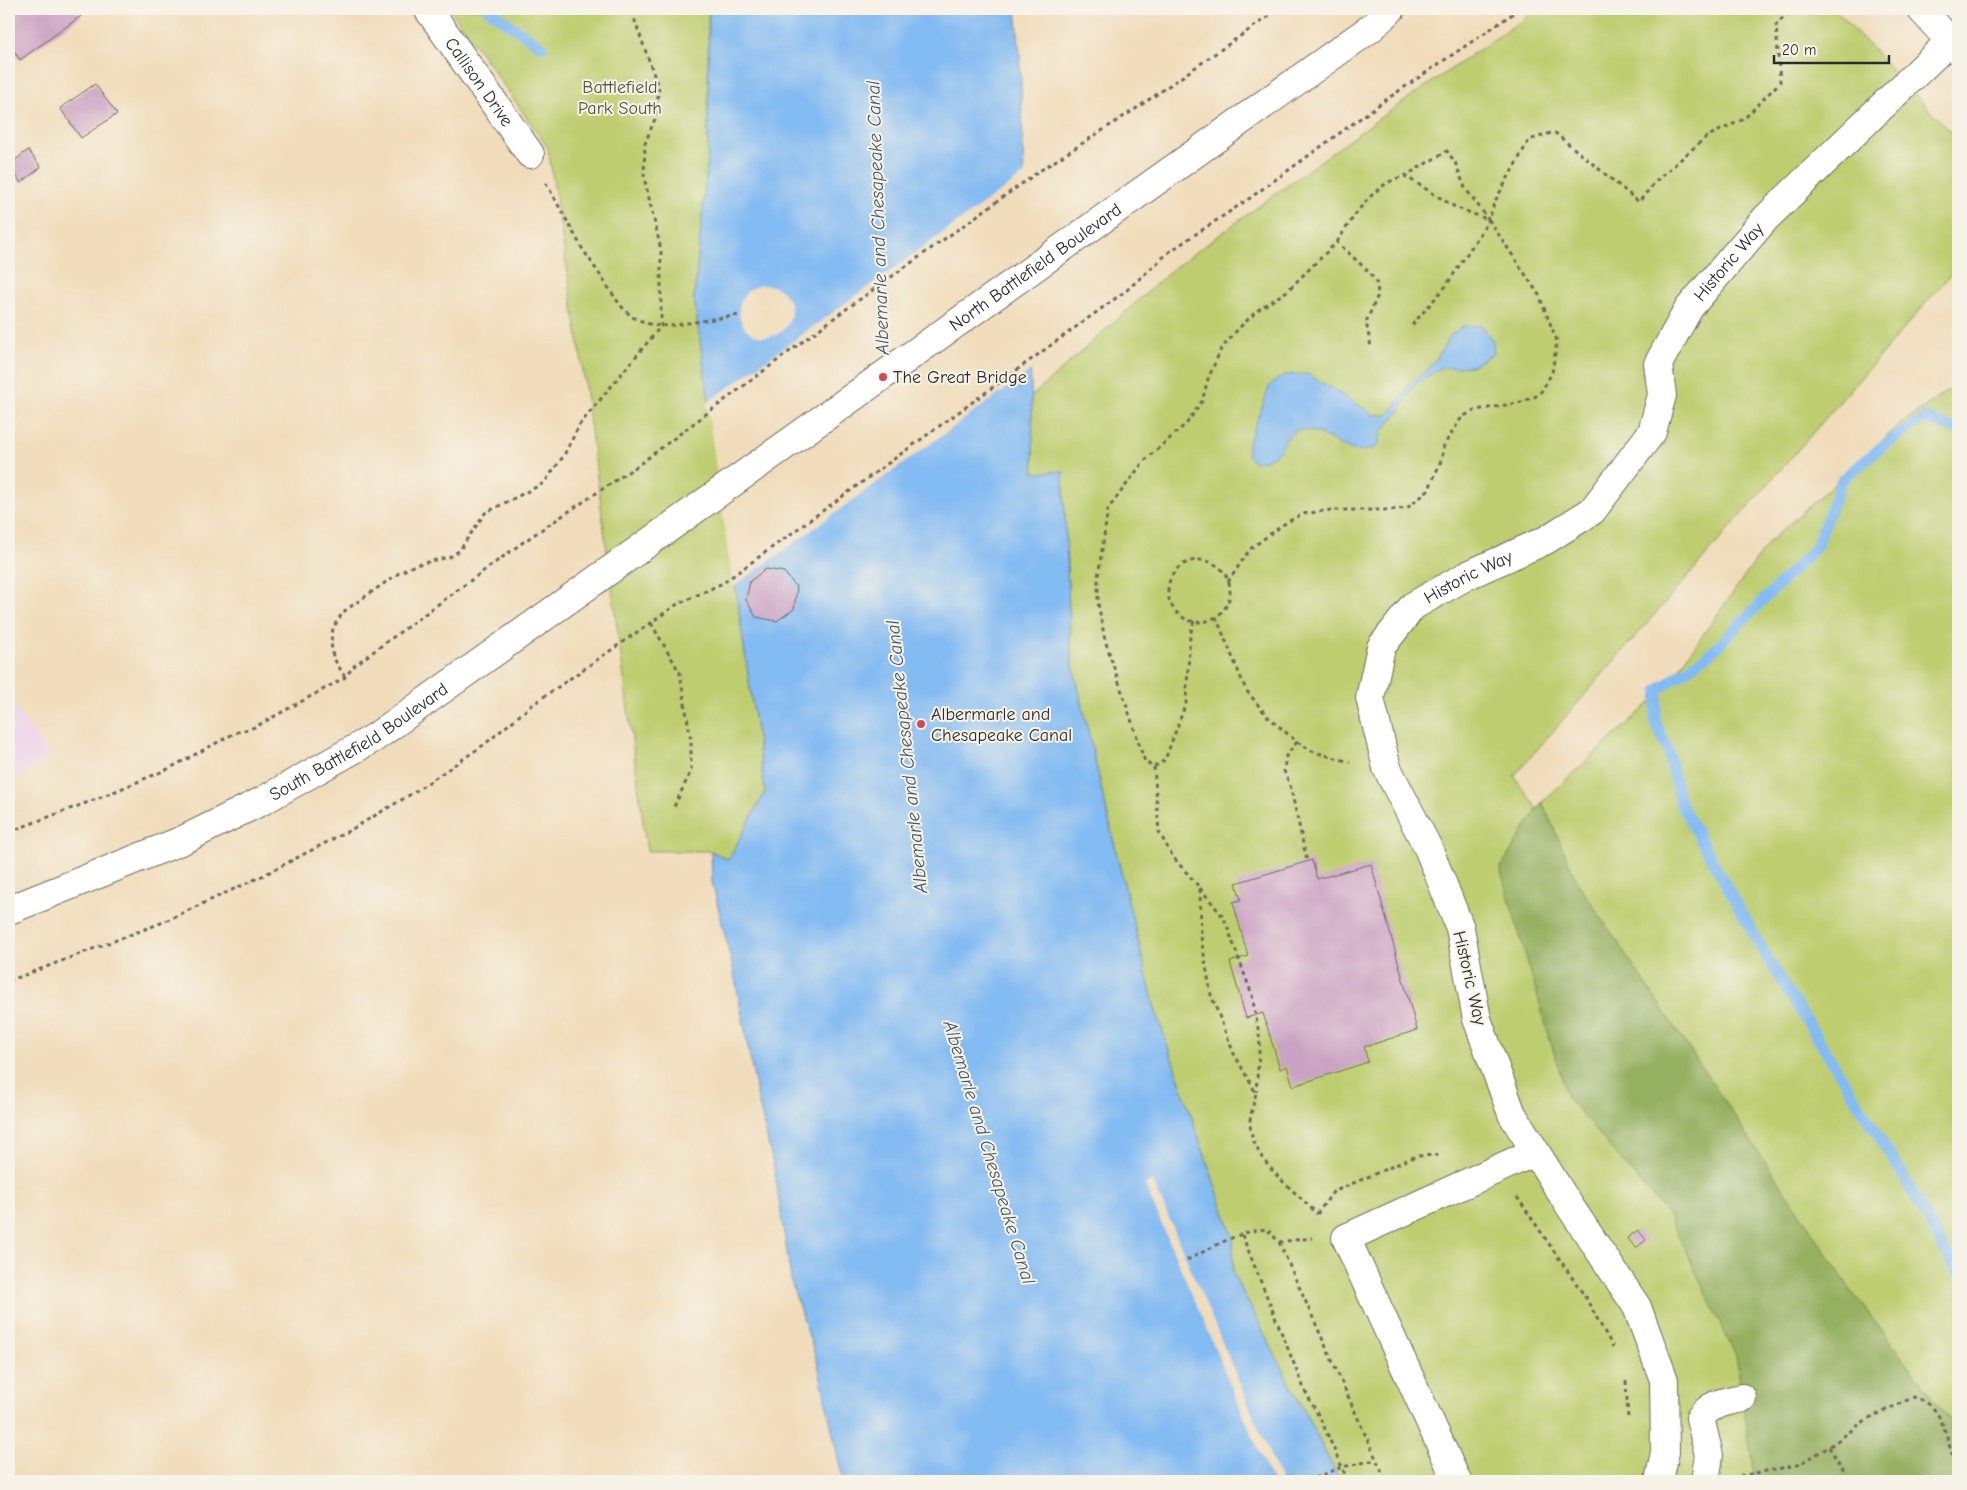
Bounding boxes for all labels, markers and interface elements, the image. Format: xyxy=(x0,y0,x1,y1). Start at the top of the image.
scale bar xyxy=(1774,32,1890,64)
street label: Callison Drive xyxy=(440,33,517,131)
text: 20 m xyxy=(1782,41,1816,59)
park label: Battlefield Park South xyxy=(578,77,662,119)
water label: Albemarle and Chesapeake Canal xyxy=(862,80,894,356)
street label: North Battlefield Boulevard xyxy=(945,199,1126,336)
street label: Historic Way xyxy=(1689,218,1769,306)
place label: The Great Bridge xyxy=(893,367,1027,388)
marker: The Great Bridge xyxy=(877,371,889,383)
street label: Historic Way xyxy=(1420,546,1517,609)
water label: Albemarle and Chesapeake Canal xyxy=(882,618,932,895)
street label: South Battlefield Boulevard xyxy=(266,679,452,806)
place label: Albermarle and Chesapeake Canal xyxy=(931,704,1072,746)
marker: Albermarle and Chesapeake Canal xyxy=(915,718,927,730)
street label: Historic Way xyxy=(1448,929,1491,1028)
water label: Albemarle and Chesapeake Canal xyxy=(938,1017,1040,1287)

